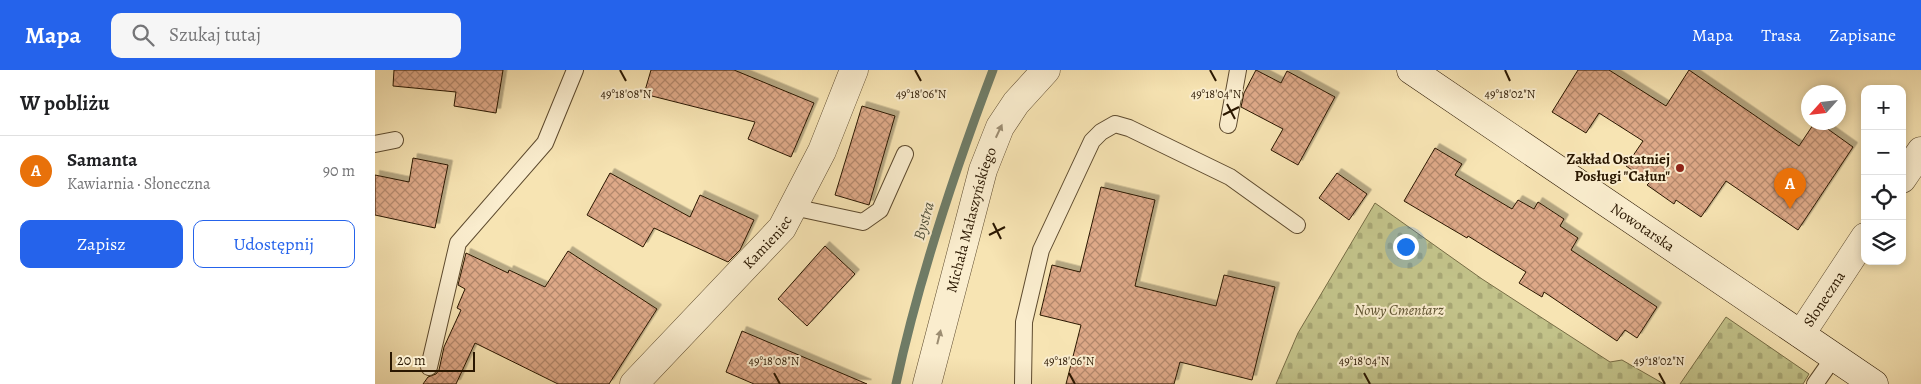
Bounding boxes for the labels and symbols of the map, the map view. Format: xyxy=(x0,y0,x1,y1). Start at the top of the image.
north arrow xyxy=(1801,85,1846,130)
text: 49°18'08"N xyxy=(601,86,652,102)
text: 49°18'06"N xyxy=(896,86,947,102)
text: 49°18'04"N xyxy=(1191,86,1242,102)
text: 49°18'02"N xyxy=(1485,86,1536,102)
one-way arrow xyxy=(996,124,1004,138)
street label: Michała Małaszyńskiego xyxy=(941,144,1001,295)
place label: Zakład Ostatniej Posługi "Całun" xyxy=(1567,149,1670,186)
marker: Zakład Ostatniej Posługi "Całun" xyxy=(1674,162,1686,174)
pin: A xyxy=(1774,168,1806,209)
street label: Nowotarska xyxy=(1607,198,1679,256)
water label: Bystra xyxy=(908,199,940,243)
street label: Kamieniec xyxy=(738,212,797,273)
your location xyxy=(1393,234,1419,260)
street label: Słoneczna xyxy=(1798,267,1850,331)
park label: Nowy Cmentarz xyxy=(1354,300,1444,320)
one-way arrow xyxy=(935,329,943,344)
scale bar xyxy=(390,349,475,372)
text: 49°18'08"N xyxy=(749,353,800,369)
text: 49°18'06"N xyxy=(1044,353,1095,369)
text: 49°18'04"N xyxy=(1339,353,1390,369)
text: 49°18'02"N xyxy=(1634,353,1685,369)

